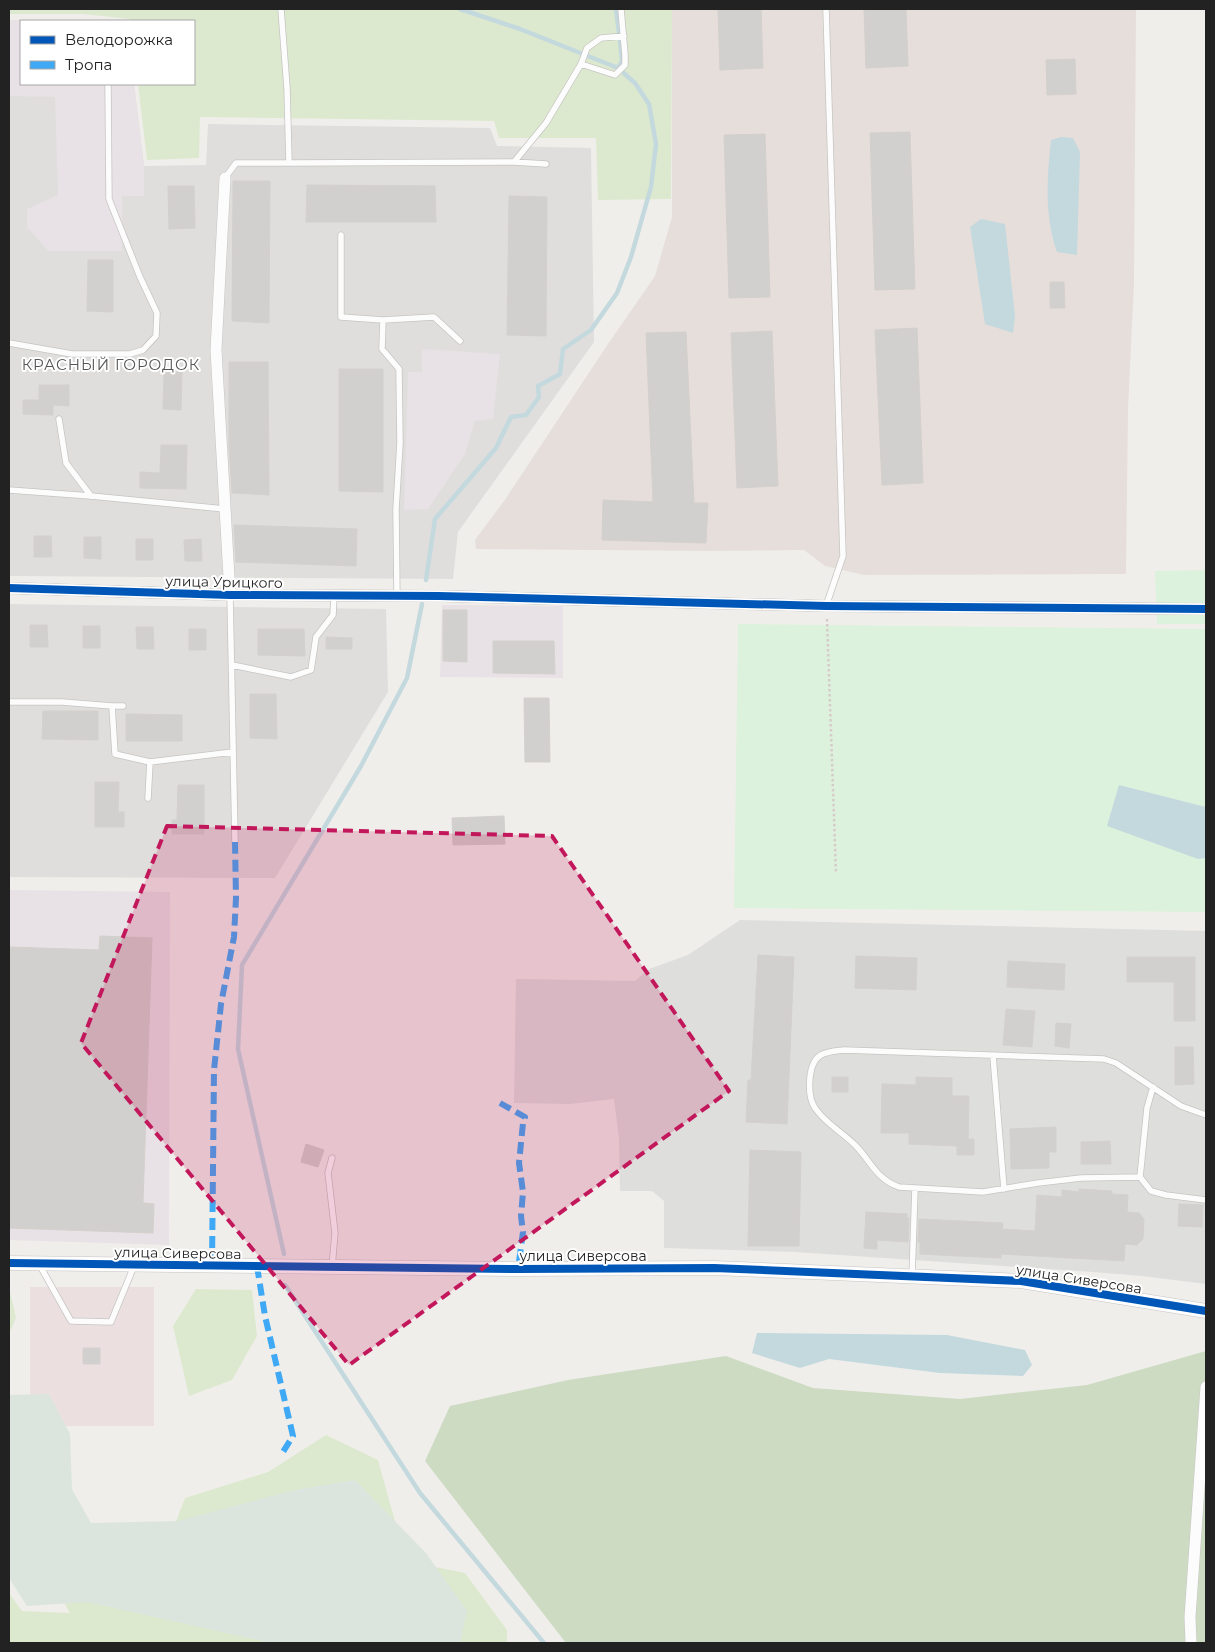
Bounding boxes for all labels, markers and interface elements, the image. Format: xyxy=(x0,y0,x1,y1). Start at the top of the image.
legend xyxy=(20,20,195,85)
text: Велодорожка xyxy=(65,30,173,49)
text: Тропа xyxy=(65,55,112,74)
district label: КРАСНЫЙ ГОРОДОК xyxy=(22,355,200,374)
street label: улица Урицкого xyxy=(164,572,283,592)
street label: улица Сиверсова xyxy=(113,1243,242,1263)
street label: улица Сиверсова xyxy=(518,1247,647,1265)
street label: улица Сиверсова xyxy=(1014,1260,1143,1298)

